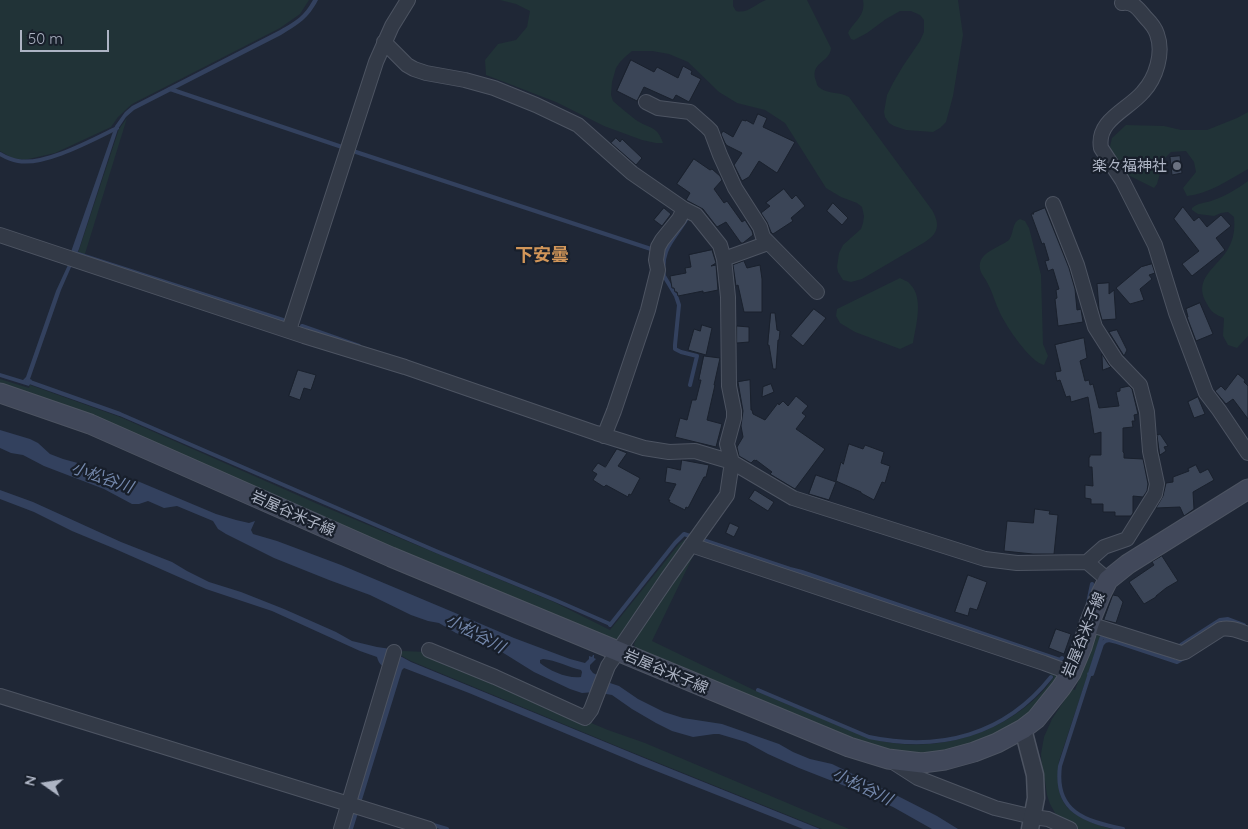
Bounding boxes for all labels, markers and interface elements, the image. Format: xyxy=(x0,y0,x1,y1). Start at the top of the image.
scale bar xyxy=(22,20,111,52)
text: 50 m xyxy=(28,29,63,48)
place label: 楽々福神社 xyxy=(1092,157,1167,175)
marker: 楽々福神社 xyxy=(1171,160,1183,172)
district label: 下安曇 xyxy=(515,245,569,267)
water label: 小松谷川 xyxy=(69,459,135,497)
street label: 岩屋谷米子線 xyxy=(248,487,338,541)
street label: 岩屋谷米子線 xyxy=(1059,590,1109,680)
water label: 小松谷川 xyxy=(442,611,508,657)
street label: 岩屋谷米子線 xyxy=(621,646,711,698)
north arrow xyxy=(20,759,70,809)
water label: 小松谷川 xyxy=(829,764,895,810)
text: N xyxy=(20,774,40,788)

